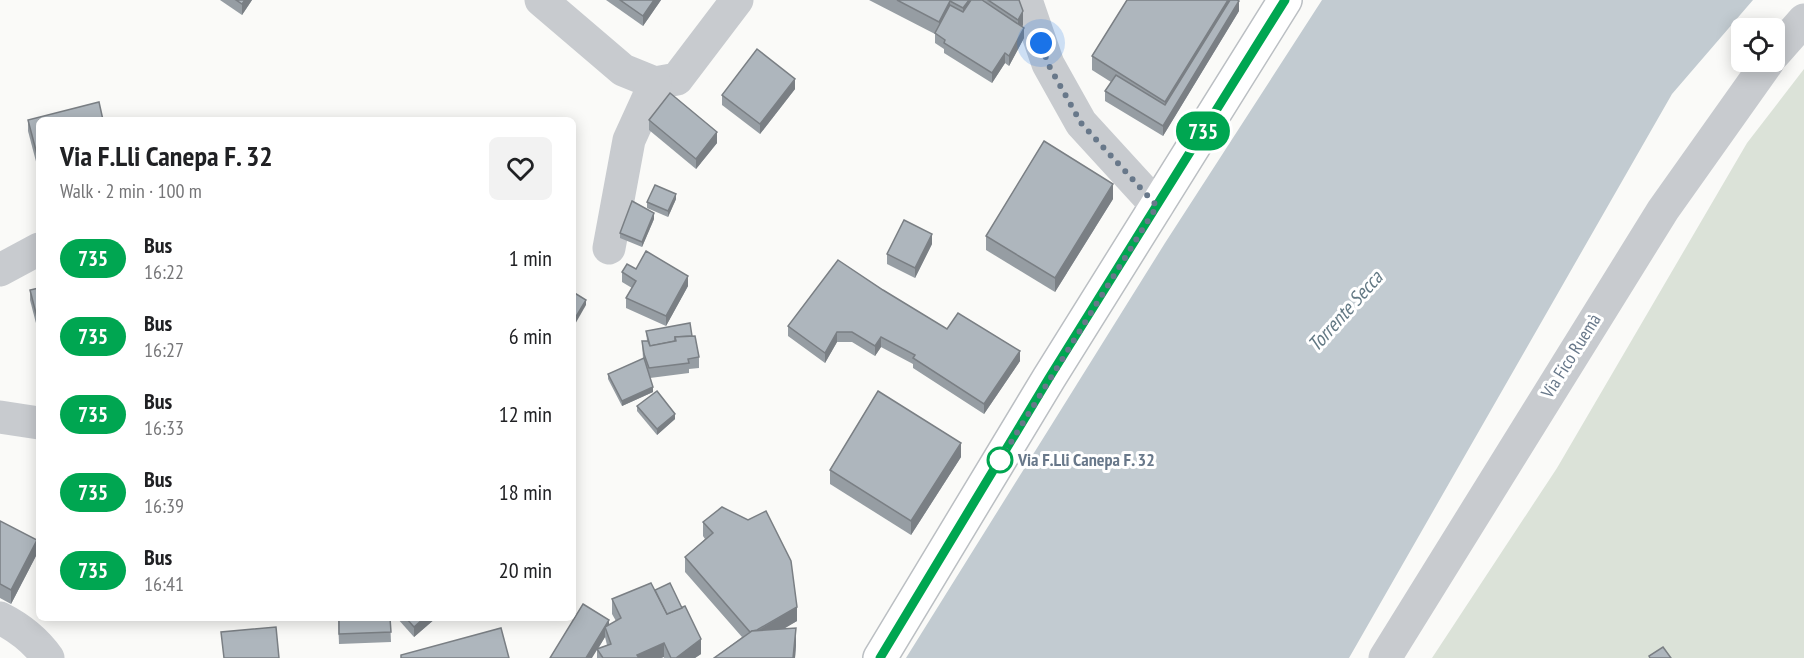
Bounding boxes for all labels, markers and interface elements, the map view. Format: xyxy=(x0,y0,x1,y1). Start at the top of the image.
map controls xyxy=(1731,18,1785,72)
button: locate xyxy=(1731,18,1785,72)
your location xyxy=(1026,28,1056,58)
line badge: 735 xyxy=(1168,112,1238,150)
text: 735 xyxy=(1188,118,1218,145)
text: Via F.Lli Canepa F. 32 xyxy=(60,137,273,174)
button: heart xyxy=(489,137,552,200)
text: Walk · 2 min · 100 m xyxy=(60,178,202,204)
text: Bus xyxy=(144,231,172,259)
text: 1 min xyxy=(509,244,552,272)
text: 735 xyxy=(78,245,108,272)
text: 16:22 xyxy=(144,259,184,285)
water label: Torrente Secca xyxy=(1302,264,1389,357)
text: Bus xyxy=(144,309,172,337)
street label: Via Fico Ruemà xyxy=(1535,309,1606,403)
text: 6 min xyxy=(509,322,552,350)
text: 735 xyxy=(78,323,108,350)
text: 16:27 xyxy=(144,337,184,363)
text: Bus xyxy=(144,387,172,415)
text: 12 min xyxy=(499,400,552,428)
text: 735 xyxy=(78,401,108,428)
text: 16:33 xyxy=(144,415,184,441)
marker: Via F.Lli Canepa F. 32 xyxy=(987,447,1013,473)
place label: Via F.Lli Canepa F. 32 xyxy=(1017,448,1155,471)
text: Bus xyxy=(144,465,172,493)
text: 18 min xyxy=(499,478,552,506)
text: 735 xyxy=(78,479,108,506)
text: 16:39 xyxy=(144,493,184,519)
text: Bus xyxy=(144,543,172,571)
text: 20 min xyxy=(499,556,552,584)
text: 735 xyxy=(78,557,108,584)
text: 16:41 xyxy=(144,571,184,597)

